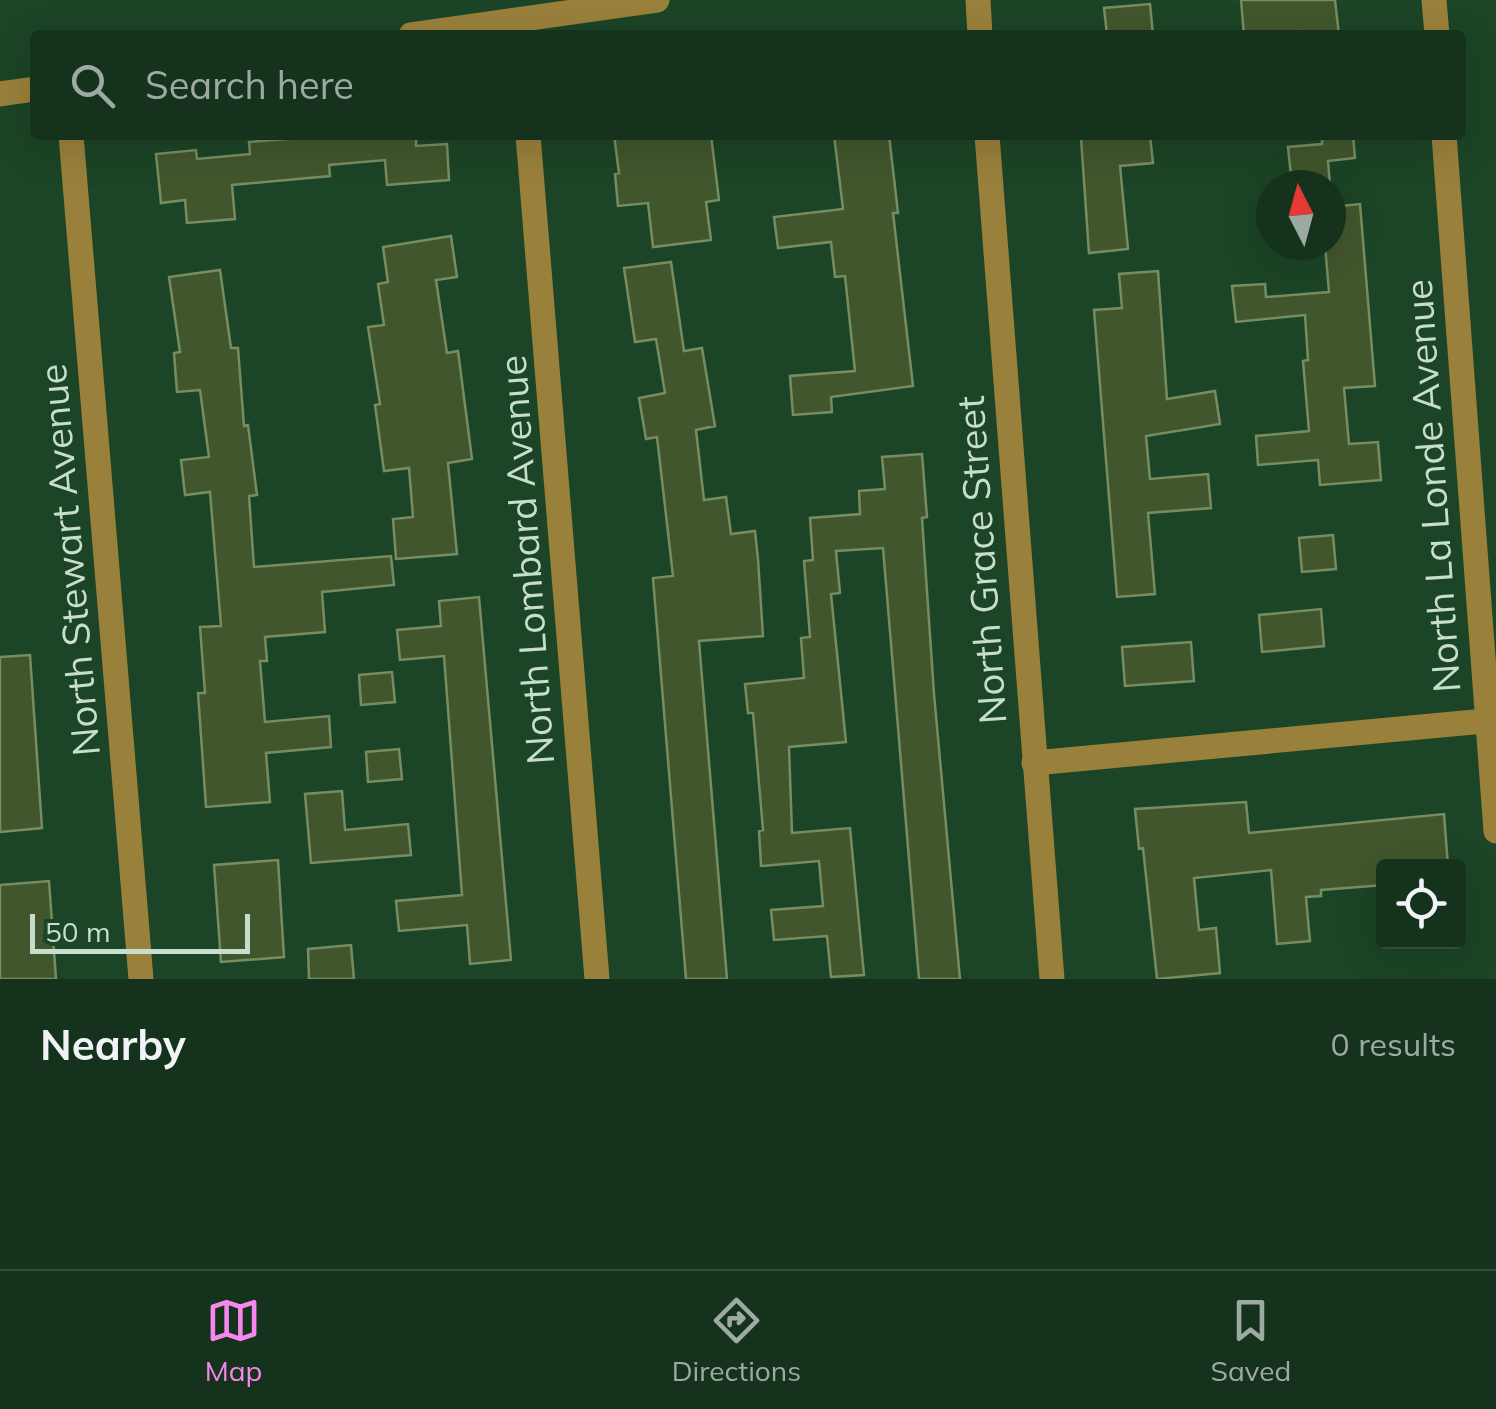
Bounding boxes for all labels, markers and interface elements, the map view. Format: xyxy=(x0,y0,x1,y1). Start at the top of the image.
search box xyxy=(30,30,1466,140)
icon: search xyxy=(65,58,120,113)
text: Search here xyxy=(145,61,354,109)
north arrow xyxy=(1256,170,1346,260)
street label: North La Londe Avenue xyxy=(1394,278,1470,694)
street label: North Lombard Avenue xyxy=(488,354,564,766)
street label: North Stewart Avenue xyxy=(28,362,110,758)
street label: North Grace Street xyxy=(946,394,1016,726)
map controls xyxy=(1376,859,1466,949)
button: locate xyxy=(1376,859,1466,949)
scale bar xyxy=(30,909,250,954)
text: 50 m xyxy=(45,914,111,949)
text: Nearby xyxy=(40,1018,186,1071)
text: 0 results xyxy=(1331,1024,1456,1064)
tab: Map xyxy=(205,1293,262,1388)
tab: Directions xyxy=(672,1293,801,1388)
tab: Saved xyxy=(1210,1293,1291,1388)

